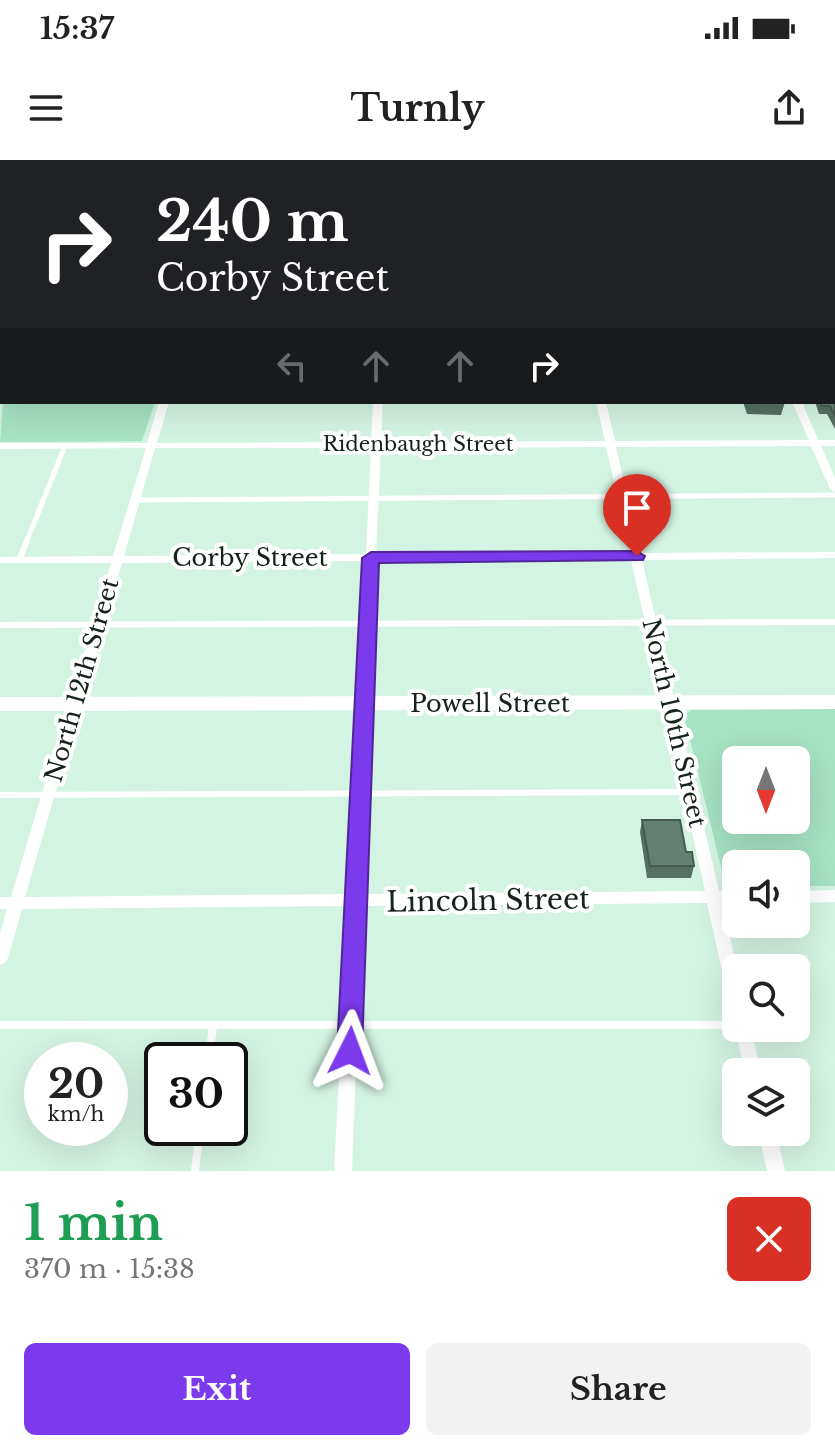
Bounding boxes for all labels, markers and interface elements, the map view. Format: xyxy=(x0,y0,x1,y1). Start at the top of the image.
text: 15:37 xyxy=(40,10,114,47)
icon: menu xyxy=(24,86,68,130)
text: Turnly xyxy=(351,86,484,131)
icon: share xyxy=(767,86,811,130)
text: 240 m xyxy=(156,187,349,256)
icon: right xyxy=(24,192,128,296)
text: Corby Street xyxy=(156,256,389,301)
icon: left xyxy=(270,344,314,388)
icon: ahead xyxy=(354,344,398,388)
icon: ahead xyxy=(438,344,482,388)
icon: right xyxy=(522,344,566,388)
street label: Ridenbaugh Street xyxy=(323,432,514,456)
pin xyxy=(603,474,671,556)
icon: arrive xyxy=(615,486,659,530)
street label: Corby Street xyxy=(172,543,328,572)
street label: North 12th Street xyxy=(39,575,124,785)
street label: North 10th Street xyxy=(636,616,713,830)
street label: Powell Street xyxy=(410,689,570,718)
north arrow xyxy=(722,746,810,834)
map controls xyxy=(722,746,810,1146)
button: sound xyxy=(722,850,810,938)
street label: Lincoln Street xyxy=(386,881,590,920)
button: search xyxy=(722,954,810,1042)
position arrow xyxy=(308,1009,392,1093)
speed limit sign: 30 xyxy=(144,1042,248,1146)
button: layers xyxy=(722,1058,810,1146)
text: 20 xyxy=(48,1059,104,1109)
text: km/h xyxy=(48,1102,104,1126)
text: 1 min xyxy=(24,1193,163,1253)
button: close xyxy=(727,1197,811,1281)
text: 370 m · 15:38 xyxy=(24,1253,195,1285)
button: Exit xyxy=(24,1343,410,1435)
button: Share xyxy=(426,1343,811,1435)

